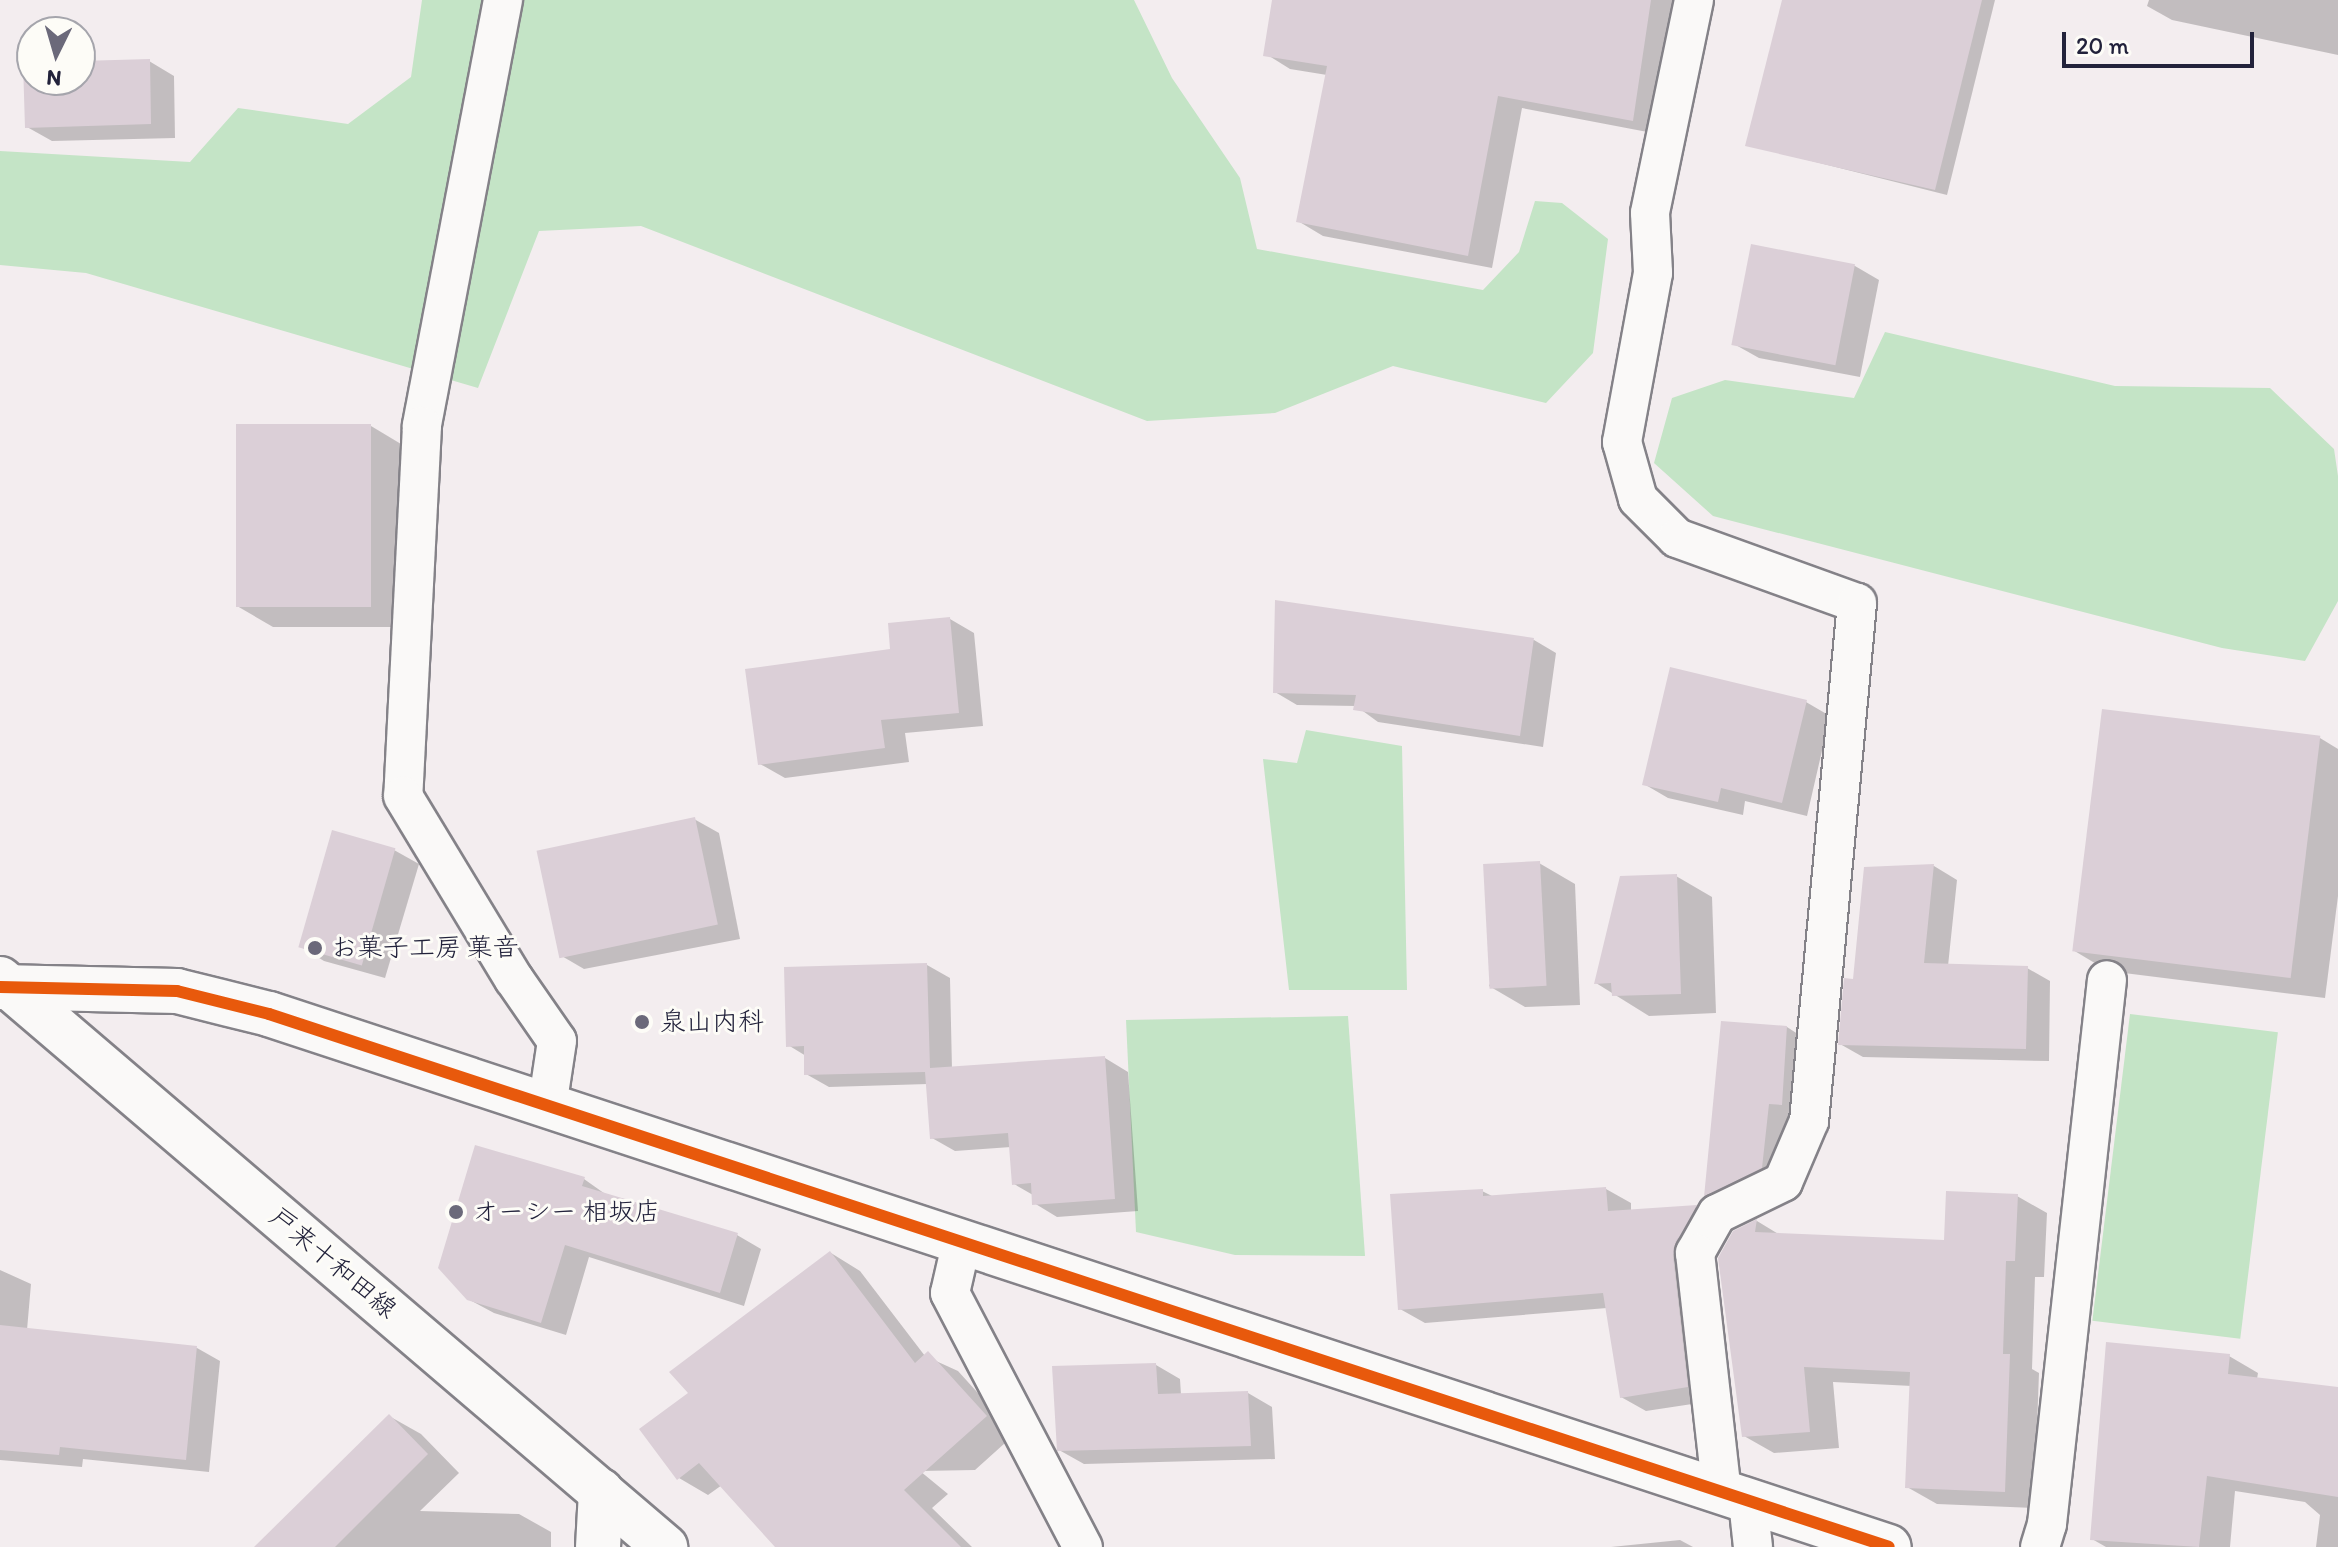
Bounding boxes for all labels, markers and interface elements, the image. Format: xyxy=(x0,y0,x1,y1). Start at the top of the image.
north arrow xyxy=(16,16,96,96)
scale bar xyxy=(2066,16,2258,66)
text: 20 m xyxy=(2076,31,2129,60)
text: N xyxy=(45,64,63,93)
place label: お菓子工房 菓音 xyxy=(331,932,519,964)
marker: お菓子工房 菓音 xyxy=(306,939,324,957)
place label: 泉山内科 xyxy=(660,1006,764,1038)
marker: 泉山内科 xyxy=(631,1011,653,1033)
place label: オーシー 相坂店 xyxy=(472,1196,660,1228)
street label: 戸来十和田線 xyxy=(263,1201,403,1325)
marker: オーシー 相坂店 xyxy=(447,1203,465,1221)

